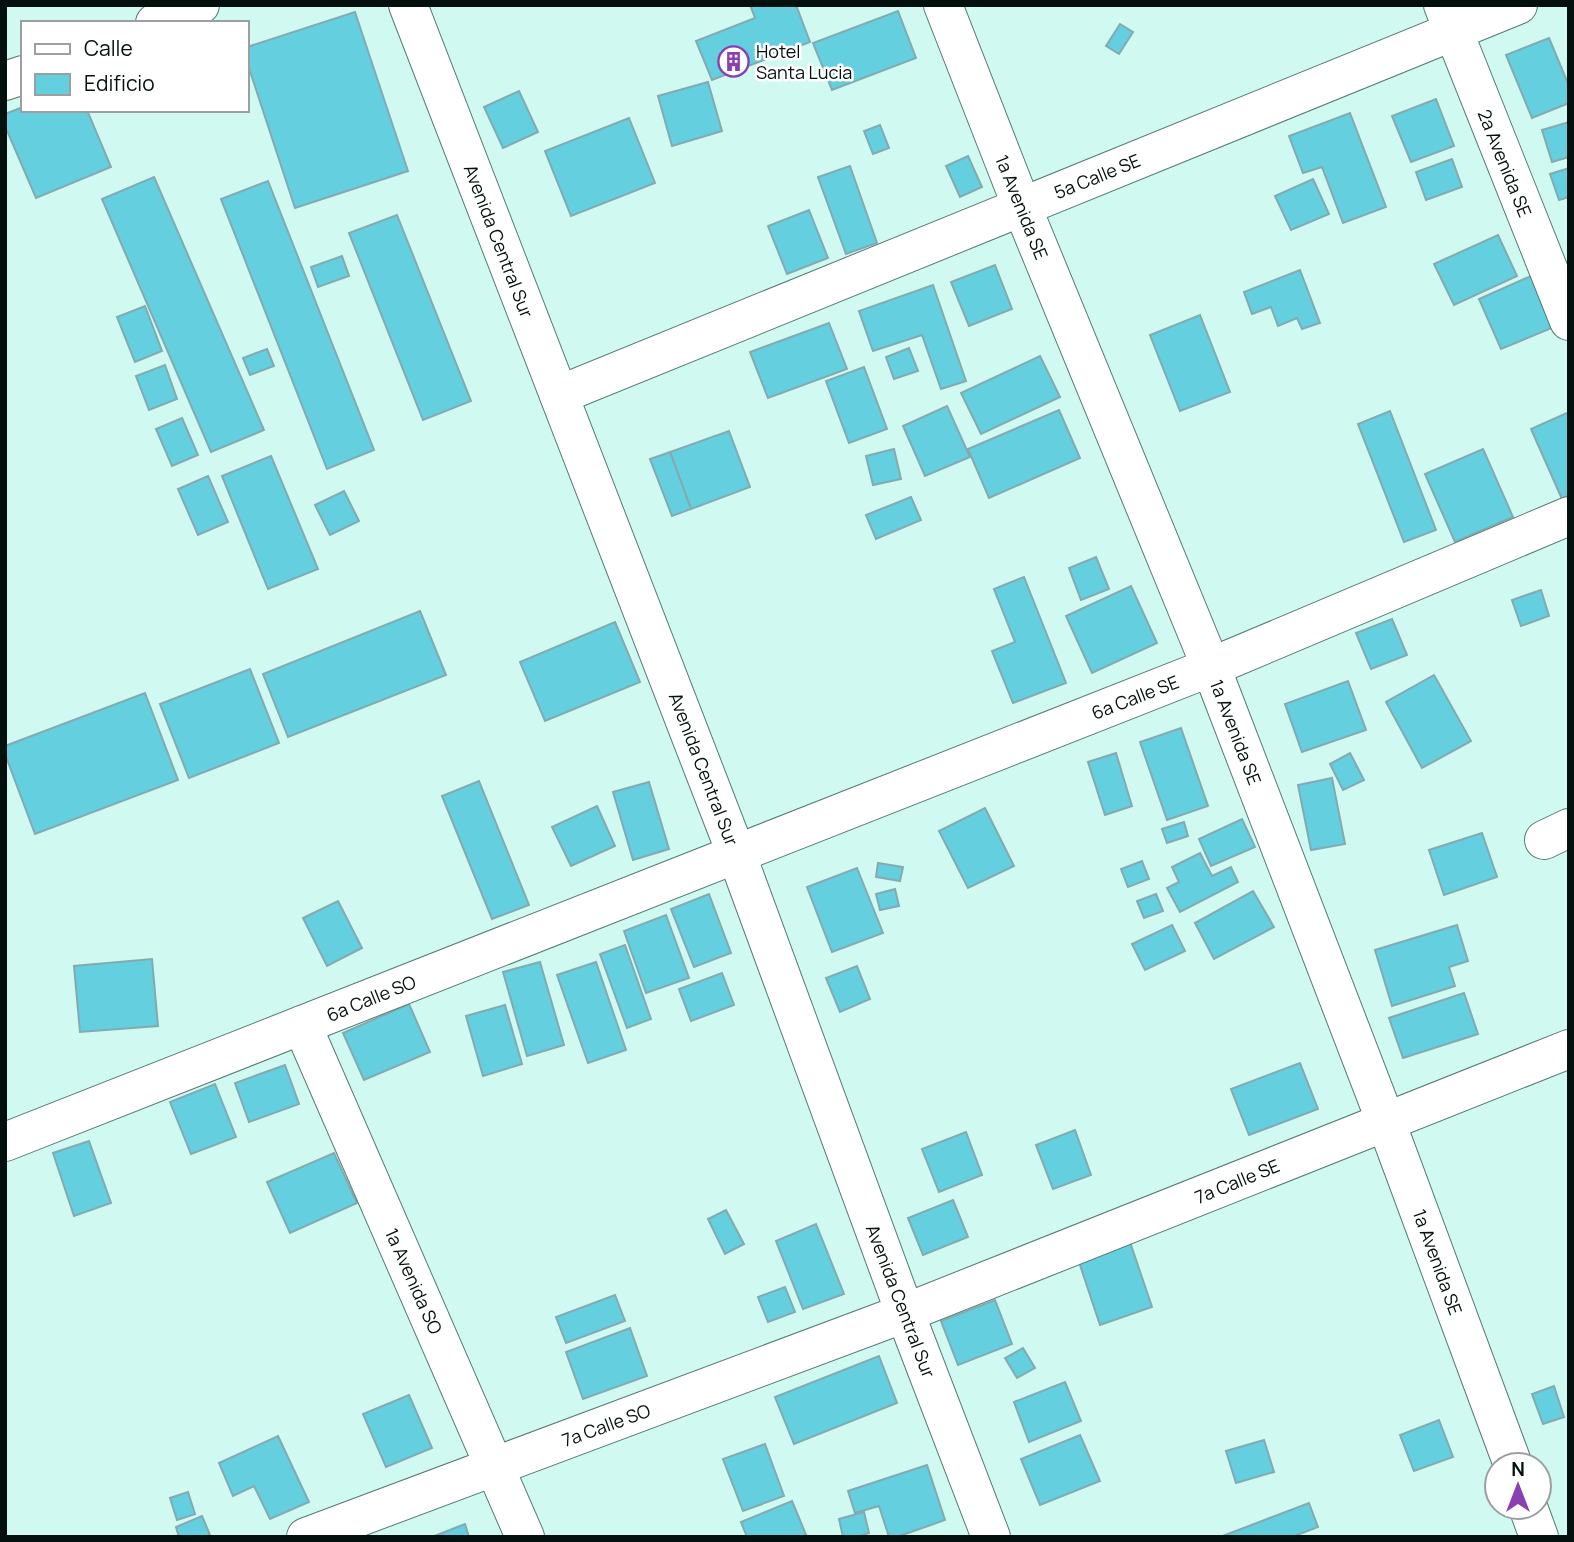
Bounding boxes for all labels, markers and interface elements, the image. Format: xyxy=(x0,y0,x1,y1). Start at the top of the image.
legend xyxy=(21,21,248,112)
text: Calle xyxy=(84,34,133,62)
place label: Hotel Santa Lucia xyxy=(756,39,852,84)
building icon: Hotel Santa Lucia xyxy=(716,44,750,78)
text: Edificio xyxy=(84,69,155,97)
street label: 2a Avenida SE xyxy=(1473,106,1537,220)
street label: 5a Calle SE xyxy=(1050,148,1144,204)
street label: 1a Avenida SE xyxy=(990,151,1054,263)
street label: Avenida Central Sur xyxy=(459,161,539,321)
street label: 6a Calle SE xyxy=(1088,669,1182,725)
street label: 1a Avenida SE xyxy=(1205,676,1267,788)
street label: Avenida Central Sur xyxy=(664,689,744,849)
street label: 6a Calle SO xyxy=(323,969,419,1027)
street label: 7a Calle SE xyxy=(1191,1153,1283,1209)
street label: 1a Avenida SE xyxy=(1408,1206,1468,1318)
street label: Avenida Central Sur xyxy=(861,1221,941,1381)
street label: 1a Avenida SO xyxy=(380,1224,448,1338)
street label: 7a Calle SO xyxy=(559,1398,653,1452)
north arrow xyxy=(1483,1451,1553,1521)
text: N xyxy=(1511,1456,1525,1482)

